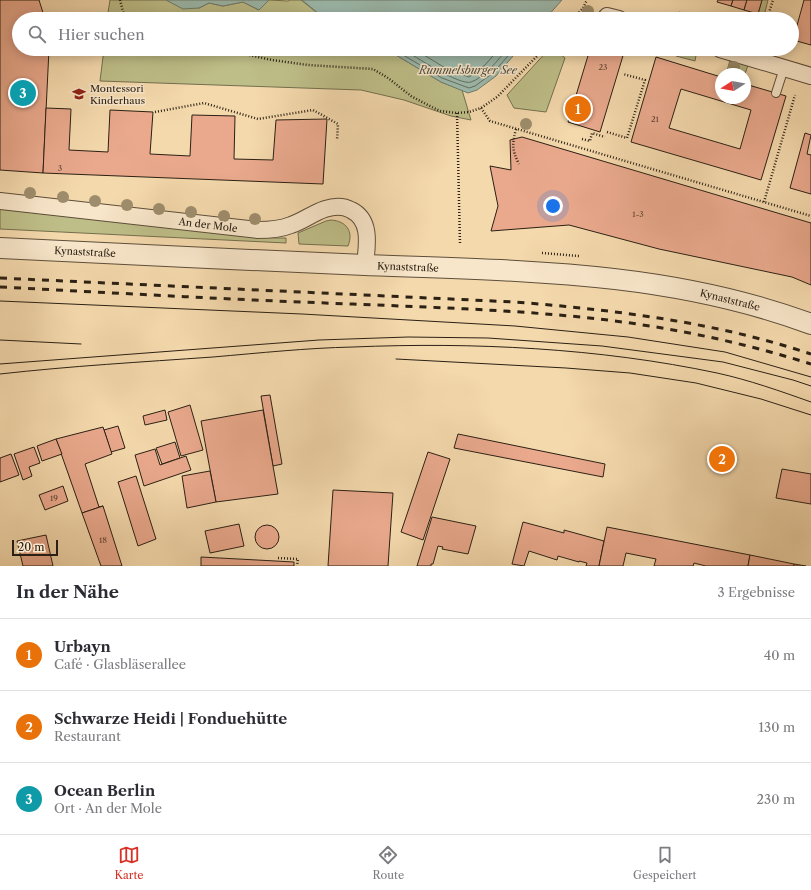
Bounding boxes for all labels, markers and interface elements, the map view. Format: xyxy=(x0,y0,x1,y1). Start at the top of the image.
search box xyxy=(12,12,799,56)
icon: search xyxy=(26,23,48,45)
text: Hier suchen xyxy=(58,25,145,44)
house number: 23 xyxy=(598,62,608,72)
water label: Rummelsburger See xyxy=(418,63,518,77)
north arrow xyxy=(715,68,751,104)
pin: 3 xyxy=(10,78,36,108)
place label: Montessori Kinderhaus xyxy=(90,82,145,107)
school or university icon: Montessori Kinderhaus xyxy=(71,86,87,102)
pin: 1 xyxy=(565,94,591,124)
house number: 21 xyxy=(651,114,660,124)
house number: 3 xyxy=(58,163,62,173)
your location xyxy=(543,196,563,216)
house number: 1-3 xyxy=(632,209,644,219)
street label: An der Mole xyxy=(177,215,239,235)
street label: Kynaststraße xyxy=(54,244,117,260)
street label: Kynaststraße xyxy=(377,259,439,275)
street label: Kynaststraße xyxy=(699,286,762,314)
pin: 2 xyxy=(709,444,735,474)
house number: 19 xyxy=(50,493,58,503)
house number: 18 xyxy=(99,535,107,545)
scale bar xyxy=(12,538,58,557)
text: 20 m xyxy=(18,540,44,554)
text: In der Nähe xyxy=(16,582,119,602)
text: 3 Ergebnisse xyxy=(717,584,795,600)
text: Urbayn xyxy=(54,637,111,656)
text: 1 xyxy=(26,647,32,663)
text: 40 m xyxy=(764,647,795,663)
text: Café · Glasbläserallee xyxy=(54,656,186,672)
text: Schwarze Heidi | Fonduehütte xyxy=(54,709,287,728)
text: 2 xyxy=(25,719,33,735)
text: 130 m xyxy=(759,719,795,735)
text: Restaurant xyxy=(54,728,121,744)
text: Ocean Berlin xyxy=(54,781,155,800)
text: 3 xyxy=(25,791,33,807)
text: 230 m xyxy=(757,791,795,807)
text: Ort · An der Mole xyxy=(54,800,162,816)
tab: Karte xyxy=(114,844,144,882)
tab: Route xyxy=(373,844,404,882)
tab: Gespeichert xyxy=(633,844,696,882)

